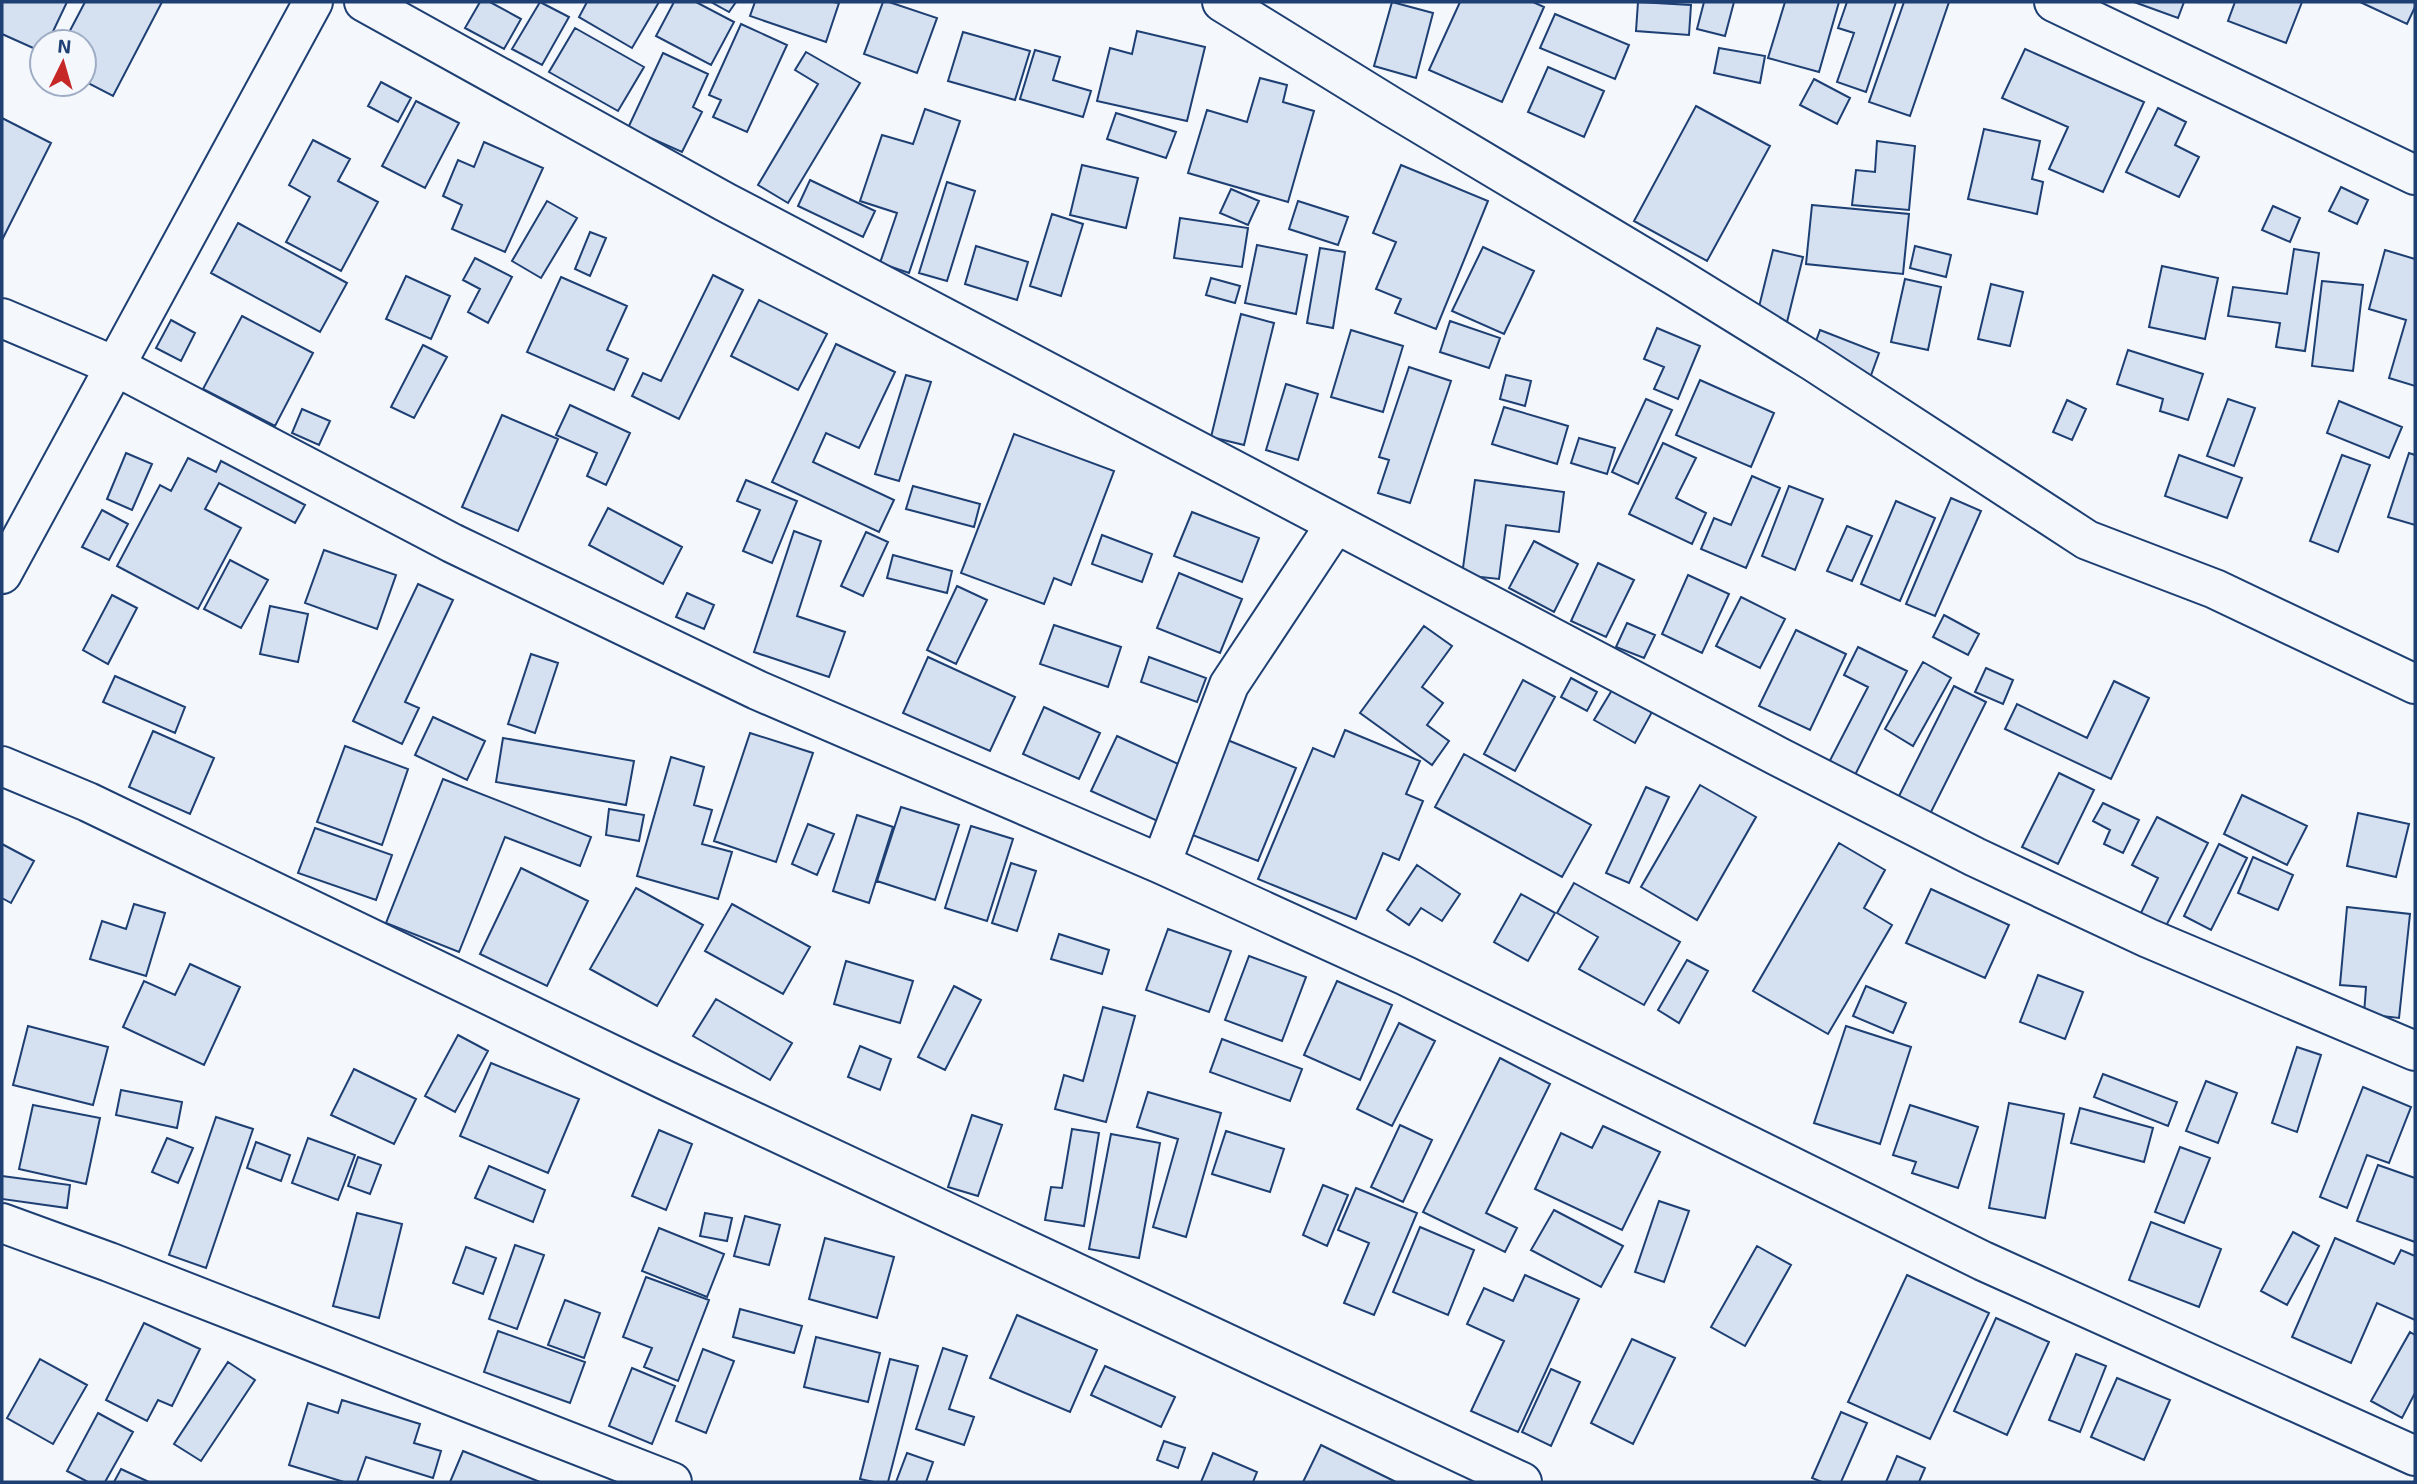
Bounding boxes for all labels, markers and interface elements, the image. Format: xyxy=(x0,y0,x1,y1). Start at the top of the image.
north arrow xyxy=(28,28,98,98)
text: N xyxy=(57,34,72,58)

